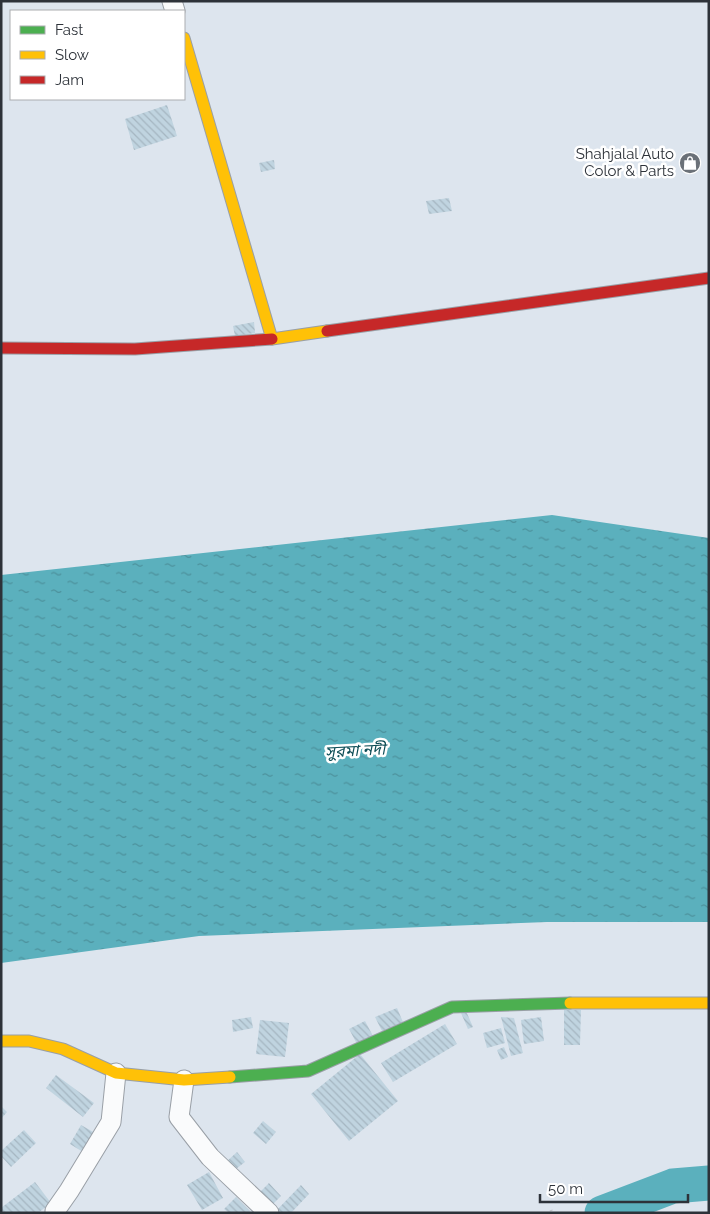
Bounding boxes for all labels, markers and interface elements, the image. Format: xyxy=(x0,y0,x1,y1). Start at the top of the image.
legend xyxy=(10,10,185,100)
text: Fast xyxy=(55,21,83,39)
text: Slow xyxy=(55,46,89,64)
text: Jam xyxy=(55,71,84,89)
place label: Shahjalal Auto Color & Parts xyxy=(576,145,674,180)
shop icon: Shahjalal Auto Color & Parts xyxy=(678,151,702,175)
water label: সুরমা নদী xyxy=(324,739,388,762)
scale bar xyxy=(540,1172,688,1204)
text: 50 m xyxy=(548,1180,583,1198)

